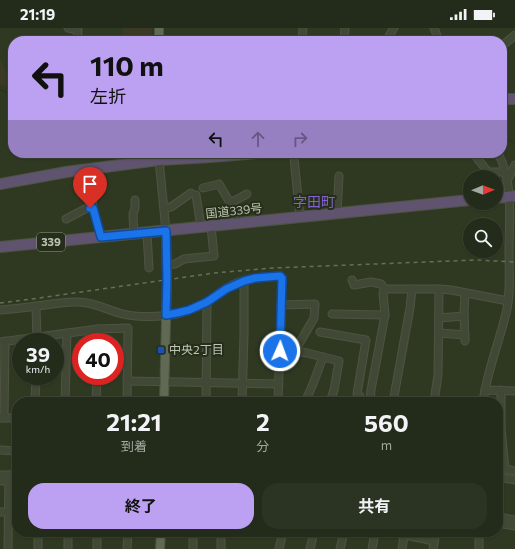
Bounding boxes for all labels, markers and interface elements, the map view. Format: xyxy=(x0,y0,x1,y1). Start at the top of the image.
text: 21:19 xyxy=(20,5,55,23)
text: 110 m xyxy=(90,48,164,82)
icon: left xyxy=(24,52,76,104)
text: 左折 xyxy=(90,85,126,107)
icon: left xyxy=(205,128,227,150)
icon: ahead xyxy=(247,128,269,150)
icon: right xyxy=(289,128,311,150)
pin xyxy=(73,167,107,208)
north arrow xyxy=(463,170,503,210)
map controls xyxy=(463,170,503,258)
icon: arrive xyxy=(79,173,101,195)
district label: 字田町 xyxy=(293,193,335,210)
street label: 国道339号 xyxy=(205,200,263,220)
button: search xyxy=(463,218,503,258)
road number: 339 xyxy=(37,233,65,251)
position arrow xyxy=(259,330,301,372)
speed limit sign: 40 xyxy=(72,333,124,385)
text: 39 xyxy=(26,342,50,366)
place label: 中央2丁目 xyxy=(169,342,224,356)
marker: 中央2丁目 xyxy=(156,345,166,355)
text: km/h xyxy=(26,363,50,375)
text: 21:21 xyxy=(106,407,162,436)
text: 2 xyxy=(256,407,270,436)
text: 560 xyxy=(364,408,409,437)
text: m xyxy=(381,437,392,453)
text: 到着 xyxy=(121,438,147,454)
text: 分 xyxy=(256,438,269,454)
button: 終了 xyxy=(28,483,254,529)
button: 共有 xyxy=(262,483,487,529)

